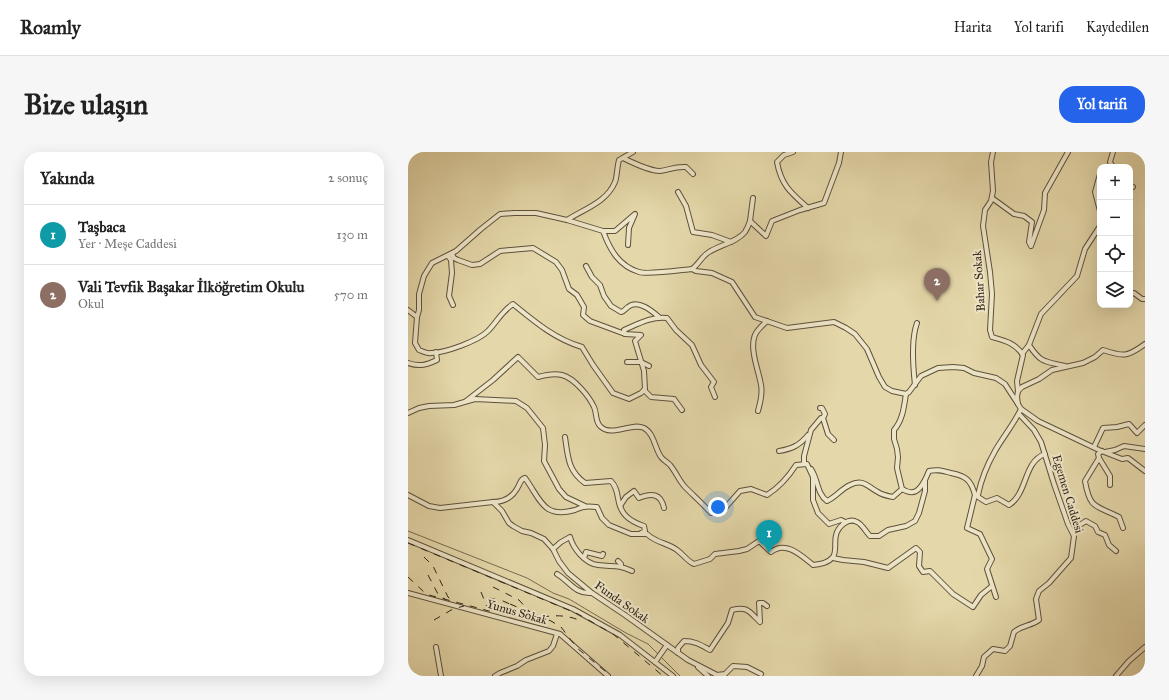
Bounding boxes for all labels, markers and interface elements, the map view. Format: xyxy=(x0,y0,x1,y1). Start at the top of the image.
text: Roamly xyxy=(20,16,81,39)
text: Harita xyxy=(954,19,992,36)
text: Yol tarifi xyxy=(1014,19,1064,36)
text: Kaydedilen xyxy=(1086,19,1149,36)
button: Yol tarifi xyxy=(1059,86,1145,123)
text: Bize ulaşın xyxy=(24,87,148,122)
map controls xyxy=(1097,164,1133,308)
button: + xyxy=(1097,164,1133,200)
text: Yakında xyxy=(40,168,94,189)
text: 2 sonuç xyxy=(328,170,368,186)
button: − xyxy=(1097,200,1133,236)
text: Taşbaca xyxy=(78,218,125,236)
text: 1 xyxy=(50,227,56,243)
text: 130 m xyxy=(336,227,368,243)
text: Yer · Meşe Caddesi xyxy=(78,236,177,252)
button: locate xyxy=(1097,236,1133,272)
street label: Bahar Sokak xyxy=(970,250,988,312)
pin: 2 xyxy=(924,268,950,301)
button: layers xyxy=(1097,272,1133,308)
text: Vali Tevfik Başakar İlköğretim Okulu xyxy=(78,278,304,296)
text: 2 xyxy=(50,287,56,303)
text: 570 m xyxy=(334,287,368,303)
text: Okul xyxy=(78,296,104,312)
street label: Egemen Caddesi xyxy=(1048,453,1087,536)
your location xyxy=(708,497,728,517)
pin: 1 xyxy=(756,520,782,553)
street label: Funda Sokak xyxy=(592,578,652,626)
street label: Yunus Sokak xyxy=(485,597,549,627)

